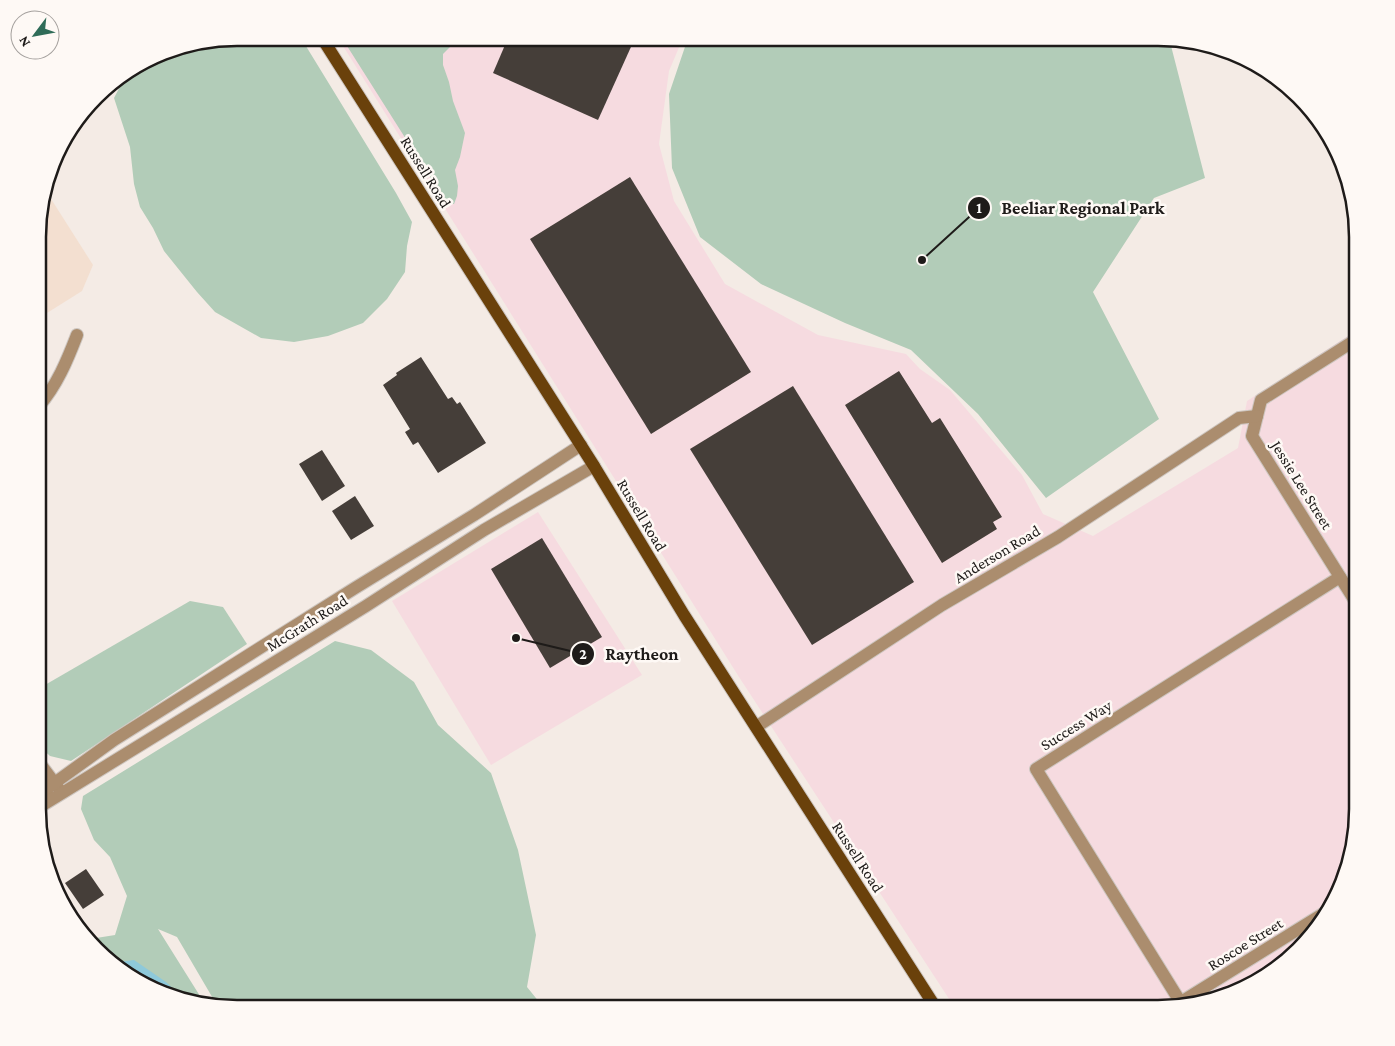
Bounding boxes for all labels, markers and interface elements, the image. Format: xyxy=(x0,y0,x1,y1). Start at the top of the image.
north arrow xyxy=(10,10,60,60)
text: N xyxy=(14,33,33,50)
street label: Russell Road xyxy=(397,133,455,211)
callout: Beeliar Regional Park xyxy=(966,192,1174,225)
text: Beeliar Regional Park xyxy=(1001,198,1165,218)
text: 1 xyxy=(976,200,982,216)
street label: Jessie Lee Street xyxy=(1266,436,1336,533)
street label: Russell Road xyxy=(614,476,670,554)
street label: Anderson Road xyxy=(951,521,1043,586)
street label: McGrath Road xyxy=(263,591,351,655)
callout: Raytheon xyxy=(571,637,689,670)
text: Raytheon xyxy=(605,644,679,664)
text: 2 xyxy=(579,646,587,662)
street label: Success Way xyxy=(1037,696,1116,754)
street label: Russell Road xyxy=(829,819,887,896)
street label: Roscoe Street xyxy=(1204,914,1286,974)

